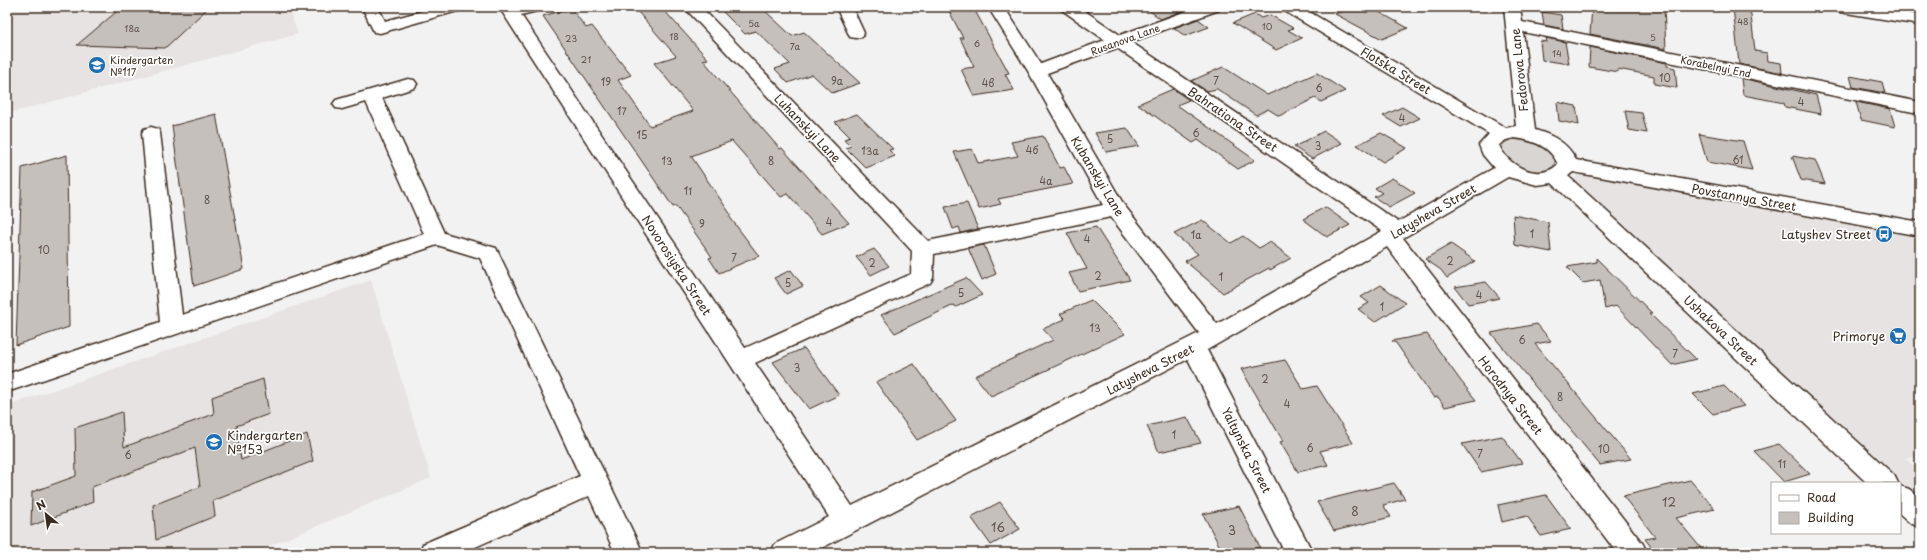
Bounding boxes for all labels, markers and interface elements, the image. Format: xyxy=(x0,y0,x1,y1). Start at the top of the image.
house number: 48 xyxy=(1737,14,1749,28)
house number: 5а xyxy=(748,16,760,30)
street label: Rusanova Lane xyxy=(1088,19,1162,59)
house number: 10 xyxy=(1262,19,1273,33)
house number: 18а xyxy=(124,21,140,35)
street label: Fedorova Lane xyxy=(1506,27,1532,113)
house number: 18 xyxy=(669,29,679,43)
house number: 5 xyxy=(1650,30,1656,44)
house number: 23 xyxy=(565,31,577,45)
house number: 6 xyxy=(974,36,980,50)
house number: 7а xyxy=(790,39,801,53)
street label: Flotska Street xyxy=(1357,42,1435,98)
house number: 14 xyxy=(1552,46,1562,60)
street label: Korabelnyi End xyxy=(1679,51,1753,82)
place label: Kindergarten №117 xyxy=(110,52,173,79)
house number: 21 xyxy=(581,52,591,66)
school or university icon: Kindergarten №117 xyxy=(87,55,107,75)
house number: 10 xyxy=(1659,70,1671,85)
house number: 9а xyxy=(831,73,844,88)
house number: 7 xyxy=(1213,73,1219,88)
house number: 19 xyxy=(601,74,611,89)
house number: 4в xyxy=(982,75,994,90)
house number: 6 xyxy=(1315,80,1323,95)
street label: Bahrationa Street xyxy=(1184,82,1282,156)
street label: Luhanskyi Lane xyxy=(770,90,846,167)
house number: 4 xyxy=(1798,94,1805,109)
house number: 17 xyxy=(617,103,628,118)
house number: 4 xyxy=(1399,110,1406,125)
house number: 6 xyxy=(1192,125,1200,140)
house number: 15 xyxy=(637,127,647,142)
house number: 5 xyxy=(1107,131,1113,146)
street label: Kubanskyi Lane xyxy=(1067,132,1129,220)
house number: 3 xyxy=(1315,138,1321,153)
house number: 4б xyxy=(1026,142,1038,157)
house number: 13а xyxy=(861,143,879,158)
house number: 61 xyxy=(1732,152,1744,167)
house number: 13 xyxy=(661,153,673,168)
house number: 8 xyxy=(768,153,774,168)
house number: 4а xyxy=(1040,173,1053,188)
street label: Latysheva Street xyxy=(1387,179,1479,243)
street label: Povstannya Street xyxy=(1690,179,1798,215)
house number: 11 xyxy=(684,183,692,198)
house number: 8 xyxy=(204,192,210,207)
street label: Novorosiyska Street xyxy=(638,211,716,319)
house number: 4 xyxy=(826,214,833,229)
house number: 9 xyxy=(699,216,705,231)
bus stop icon: Latyshev Street xyxy=(1874,224,1894,244)
place label: Latyshev Street xyxy=(1781,225,1871,243)
house number: 1 xyxy=(1530,226,1534,241)
house number: 1а xyxy=(1191,227,1202,242)
house number: 4 xyxy=(1084,231,1091,246)
house number: 10 xyxy=(38,242,50,257)
house number: 7 xyxy=(731,250,737,265)
house number: 2 xyxy=(1446,253,1454,268)
house number: 2 xyxy=(868,255,876,270)
house number: 2 xyxy=(1094,268,1102,283)
house number: 1 xyxy=(1219,269,1223,284)
house number: 5 xyxy=(785,275,791,290)
house number: 5 xyxy=(958,285,964,300)
house number: 4 xyxy=(1476,287,1483,302)
street label: Ushakova Street xyxy=(1680,291,1762,369)
house number: 1 xyxy=(1380,299,1384,314)
house number: 13 xyxy=(1089,320,1101,335)
supermarket icon: Primorye xyxy=(1888,326,1908,346)
place label: Primorye xyxy=(1833,327,1885,345)
house number: 6 xyxy=(1518,332,1526,347)
street label: Latysheva Street xyxy=(1103,339,1197,399)
house number: 7 xyxy=(1672,346,1678,361)
street label: Horodnya Street xyxy=(1474,352,1548,438)
house number: 3 xyxy=(794,360,800,375)
house number: 2 xyxy=(1261,371,1269,386)
house number: 8 xyxy=(1557,389,1563,404)
house number: 4 xyxy=(1284,396,1291,411)
street label: Yaltynska Street xyxy=(1218,404,1277,496)
place label: Kindergarten №153 xyxy=(227,426,303,458)
house number: 1 xyxy=(1172,427,1176,442)
school or university icon: Kindergarten №153 xyxy=(204,432,224,452)
house number: 6 xyxy=(1306,440,1314,455)
house number: 10 xyxy=(1598,441,1610,456)
house number: 7 xyxy=(1477,446,1483,461)
house number: 6 xyxy=(124,447,132,462)
house number: 11 xyxy=(1778,456,1786,471)
legend xyxy=(1771,482,1901,534)
text: Road xyxy=(1807,488,1836,506)
house number: 12 xyxy=(1662,493,1676,511)
north arrow xyxy=(26,494,66,534)
text: N xyxy=(33,495,49,514)
house number: 8 xyxy=(1351,502,1359,520)
text: Building xyxy=(1807,508,1854,526)
house number: 16 xyxy=(991,518,1005,536)
house number: 3 xyxy=(1228,521,1236,539)

